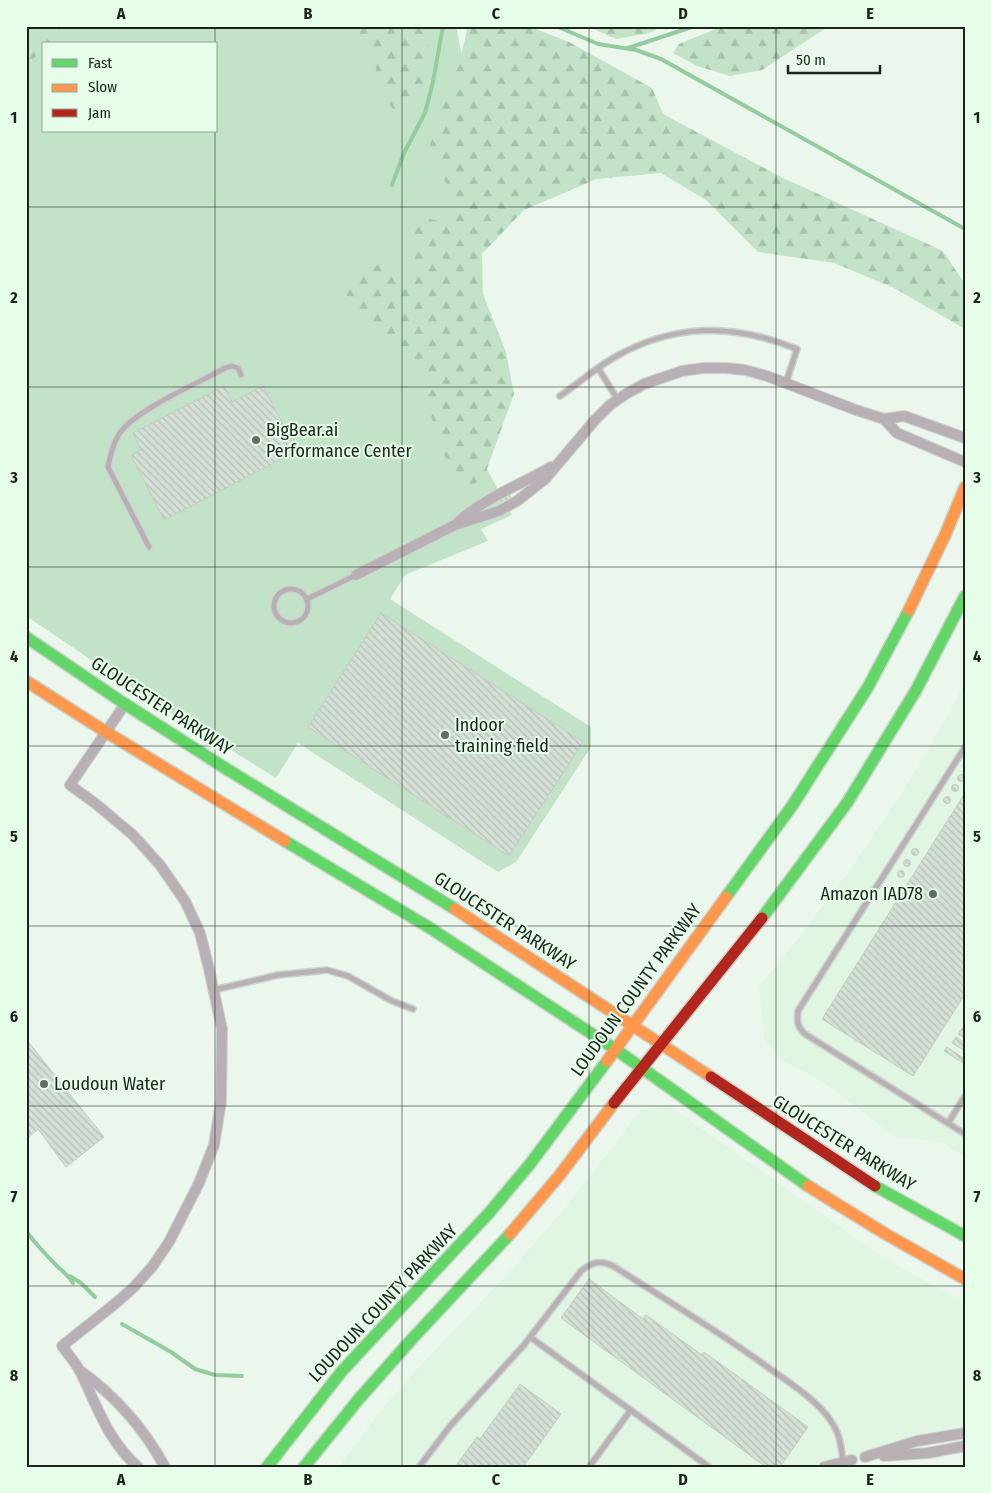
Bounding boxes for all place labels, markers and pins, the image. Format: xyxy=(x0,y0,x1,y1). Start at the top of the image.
place label: BigBear.ai Performance Center xyxy=(266,419,412,462)
marker: BigBear.ai Performance Center xyxy=(250,434,262,446)
place label: Indoor training field xyxy=(455,714,549,757)
marker: Indoor training field xyxy=(439,729,451,741)
place label: Amazon IAD78 xyxy=(820,883,923,905)
marker: Amazon IAD78 xyxy=(927,888,939,900)
place label: Loudoun Water xyxy=(54,1073,166,1095)
marker: Loudoun Water xyxy=(38,1078,50,1090)

